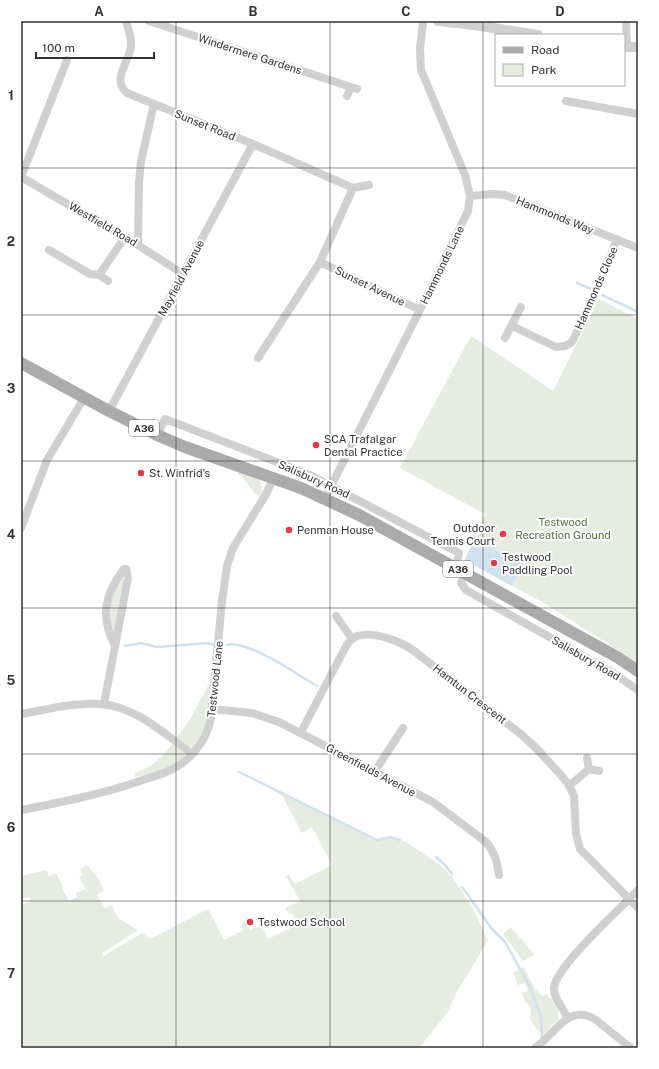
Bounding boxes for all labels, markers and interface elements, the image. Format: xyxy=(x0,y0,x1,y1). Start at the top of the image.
text: A xyxy=(94,4,104,19)
text: B xyxy=(249,4,258,19)
text: C xyxy=(401,4,411,19)
text: D xyxy=(555,4,565,19)
street label: Windermere Gardens xyxy=(197,32,304,77)
scale bar xyxy=(36,34,154,60)
legend xyxy=(495,34,625,86)
text: 100 m xyxy=(42,41,75,55)
text: Road xyxy=(531,43,559,57)
text: Park xyxy=(531,63,557,77)
text: 1 xyxy=(8,88,14,103)
street label: Sunset Road xyxy=(173,107,237,143)
street label: Hammonds Way xyxy=(515,194,596,236)
street label: Westfield Road xyxy=(67,200,139,248)
street label: Hammonds Lane xyxy=(418,224,466,306)
text: 2 xyxy=(7,234,15,249)
street label: Mayfield Avenue xyxy=(156,238,206,318)
street label: Hammonds Close xyxy=(572,245,620,331)
street label: Sunset Avenue xyxy=(333,264,407,308)
text: 3 xyxy=(7,381,16,396)
road number: A36 xyxy=(129,420,159,436)
place label: SCA Trafalgar Dental Practice xyxy=(324,433,402,458)
marker: SCA Trafalgar Dental Practice xyxy=(311,440,321,450)
street label: Salisbury Road xyxy=(276,458,352,500)
place label: St. Winfrid's xyxy=(149,467,210,479)
marker: St. Winfrid's xyxy=(136,468,146,478)
park label: Testwood Recreation Ground xyxy=(515,516,611,541)
place label: Outdoor Tennis Court xyxy=(431,522,495,547)
place label: Penman House xyxy=(297,524,374,536)
marker: Penman House xyxy=(284,525,294,535)
text: 4 xyxy=(7,527,16,542)
marker: Outdoor Tennis Court xyxy=(498,529,508,539)
place label: Testwood Paddling Pool xyxy=(502,551,573,576)
marker: Testwood Paddling Pool xyxy=(489,558,499,568)
road number: A36 xyxy=(443,561,473,577)
street label: Salisbury Road xyxy=(550,634,622,682)
street label: Testwood Lane xyxy=(205,640,225,718)
street label: Hamtun Crescent xyxy=(431,662,509,726)
text: 5 xyxy=(7,673,16,688)
street label: Greenfields Avenue xyxy=(324,741,418,799)
text: 6 xyxy=(7,820,16,835)
place label: Testwood School xyxy=(258,916,345,928)
marker: Testwood School xyxy=(245,917,255,927)
text: 7 xyxy=(7,966,15,981)

